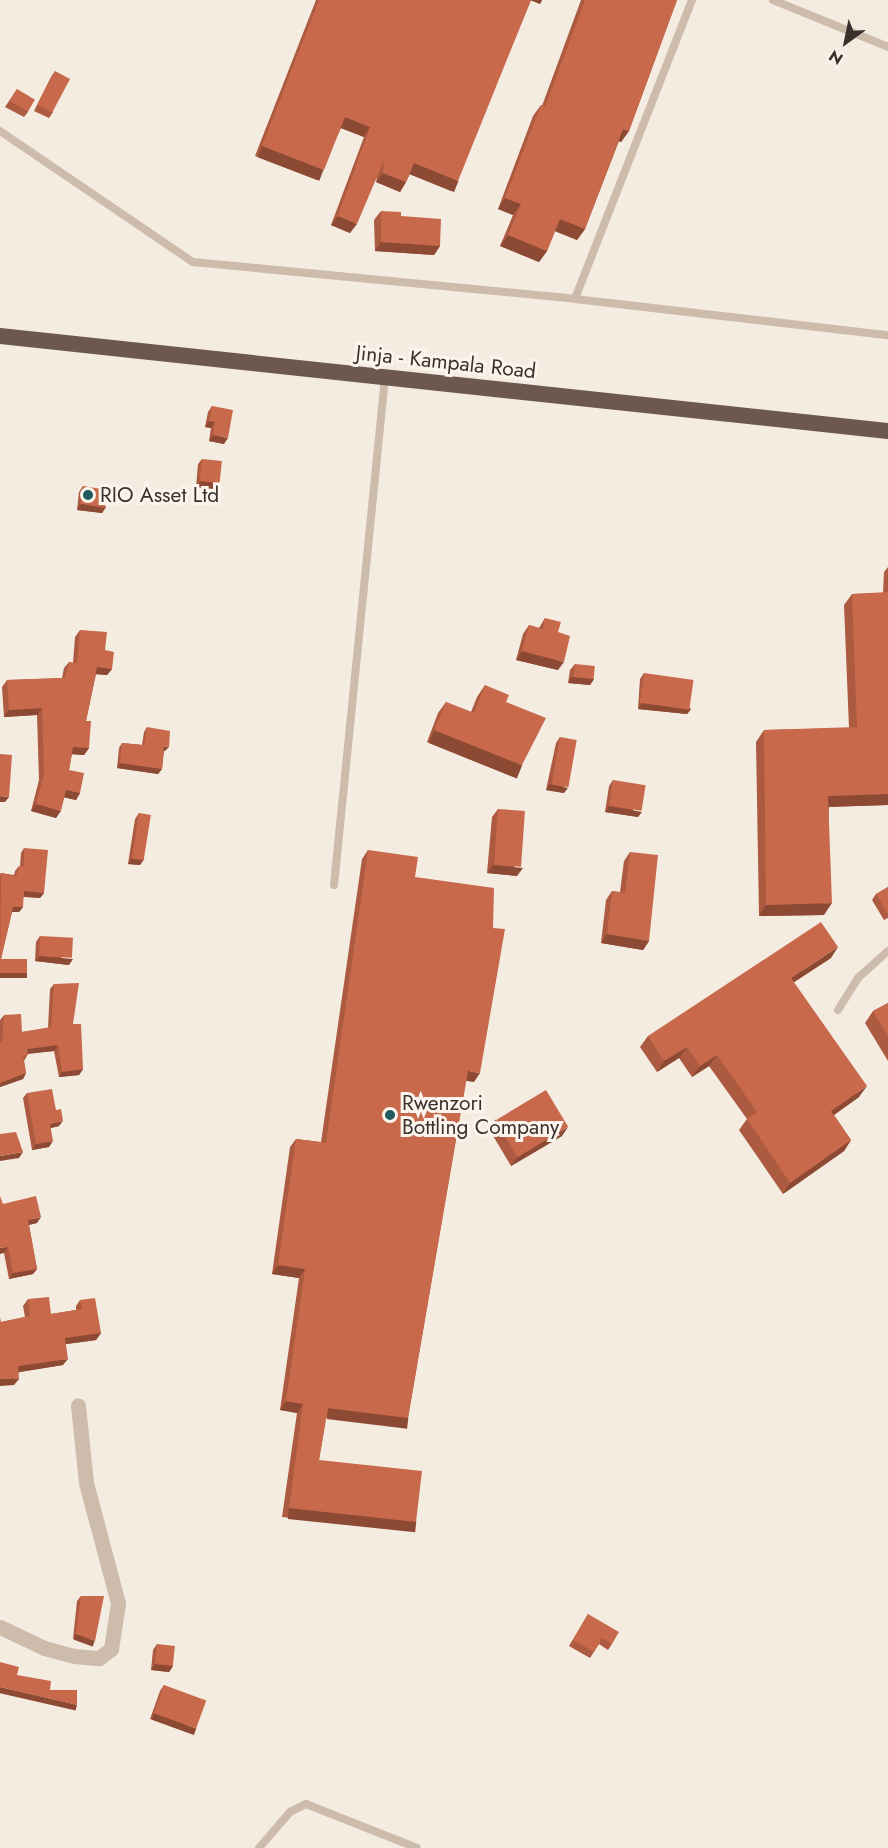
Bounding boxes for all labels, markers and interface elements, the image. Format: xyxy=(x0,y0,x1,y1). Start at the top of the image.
north arrow xyxy=(816,12,876,72)
text: N xyxy=(824,44,848,71)
street label: Jinja - Kampala Road xyxy=(355,340,537,384)
place label: RIO Asset Ltd xyxy=(100,482,219,508)
marker: RIO Asset Ltd xyxy=(81,488,95,502)
place label: Rwenzori Bottling Company xyxy=(402,1090,559,1140)
marker: Rwenzori Bottling Company xyxy=(383,1108,397,1122)

